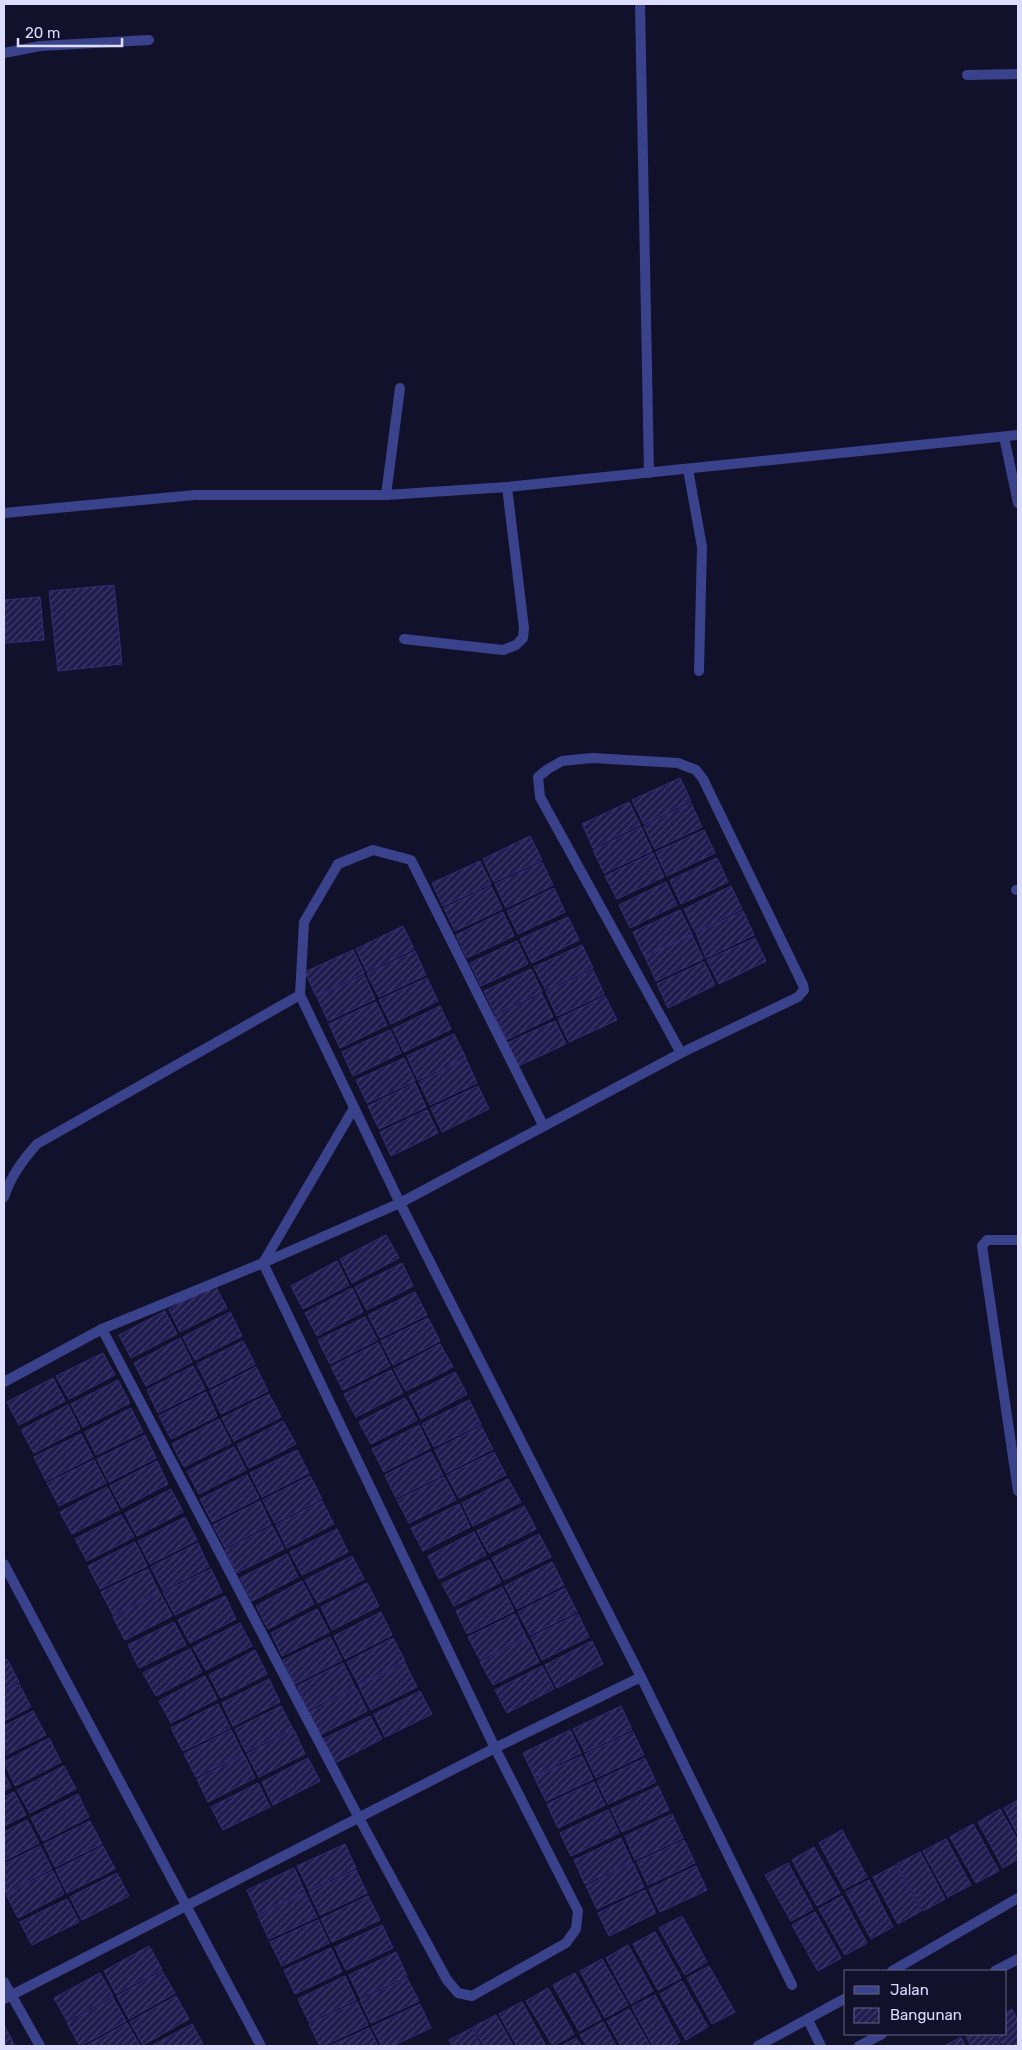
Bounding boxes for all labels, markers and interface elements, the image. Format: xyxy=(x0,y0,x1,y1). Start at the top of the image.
scale bar xyxy=(18,15,121,47)
text: 20 m xyxy=(25,24,60,42)
legend xyxy=(844,1970,1007,2035)
text: Jalan xyxy=(890,1981,929,1999)
text: Bangunan xyxy=(890,2006,962,2024)

